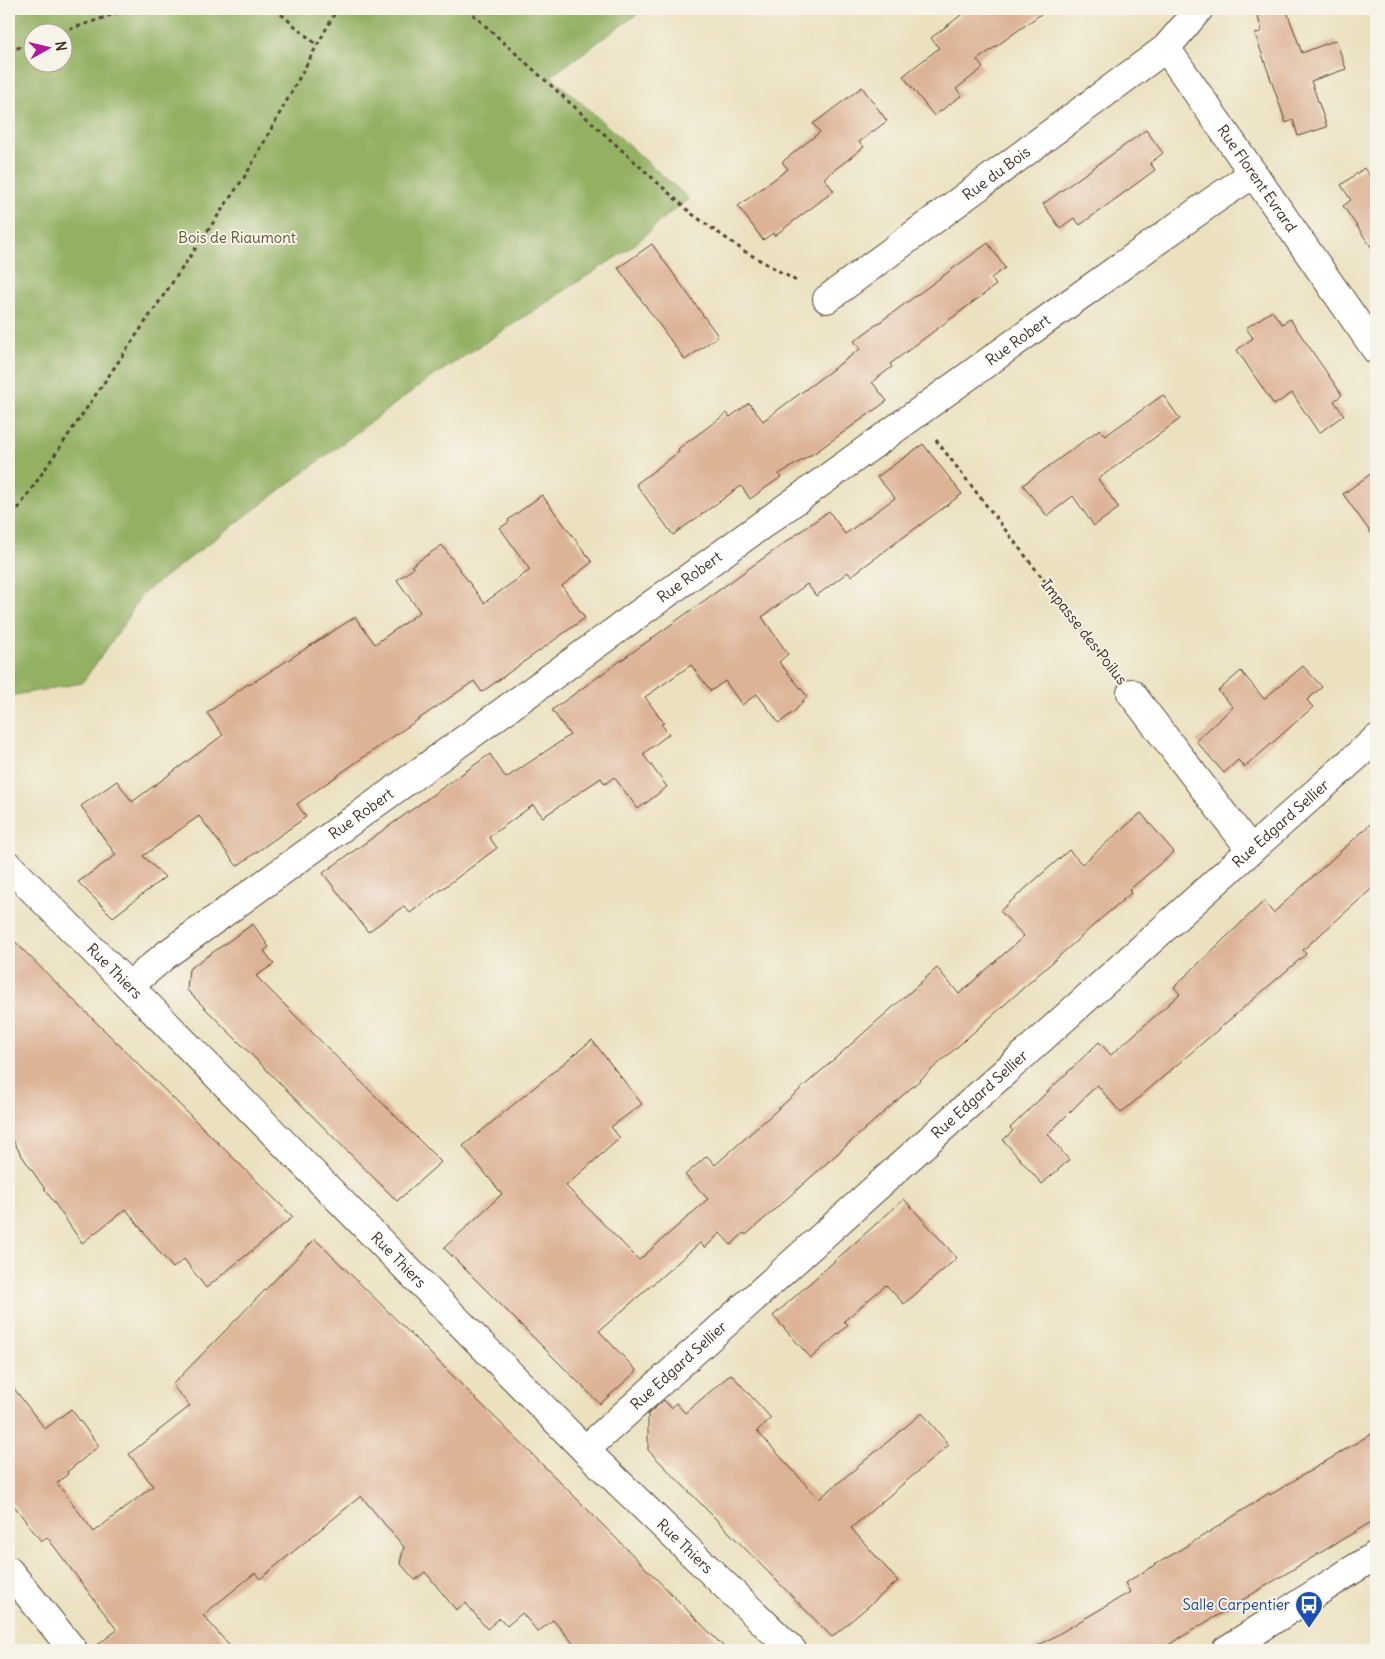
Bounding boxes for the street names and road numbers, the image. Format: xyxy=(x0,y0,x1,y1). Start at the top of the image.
street label: Rue Florent Evrard xyxy=(1213,121,1301,236)
street label: Rue du Bois xyxy=(959,142,1034,204)
street label: Rue Robert xyxy=(982,310,1054,369)
street label: Rue Robert xyxy=(653,547,725,606)
street label: Impasse des Poilus xyxy=(1037,575,1132,688)
street label: Rue Edgard Sellier xyxy=(1228,775,1333,871)
street label: Rue Robert xyxy=(325,784,397,843)
street label: Rue Thiers xyxy=(83,939,147,1003)
street label: Rue Edgard Sellier xyxy=(927,1046,1031,1143)
street label: Rue Thiers xyxy=(367,1228,430,1292)
street label: Rue Edgard Sellier xyxy=(626,1317,730,1414)
street label: Rue Thiers xyxy=(653,1515,717,1578)

